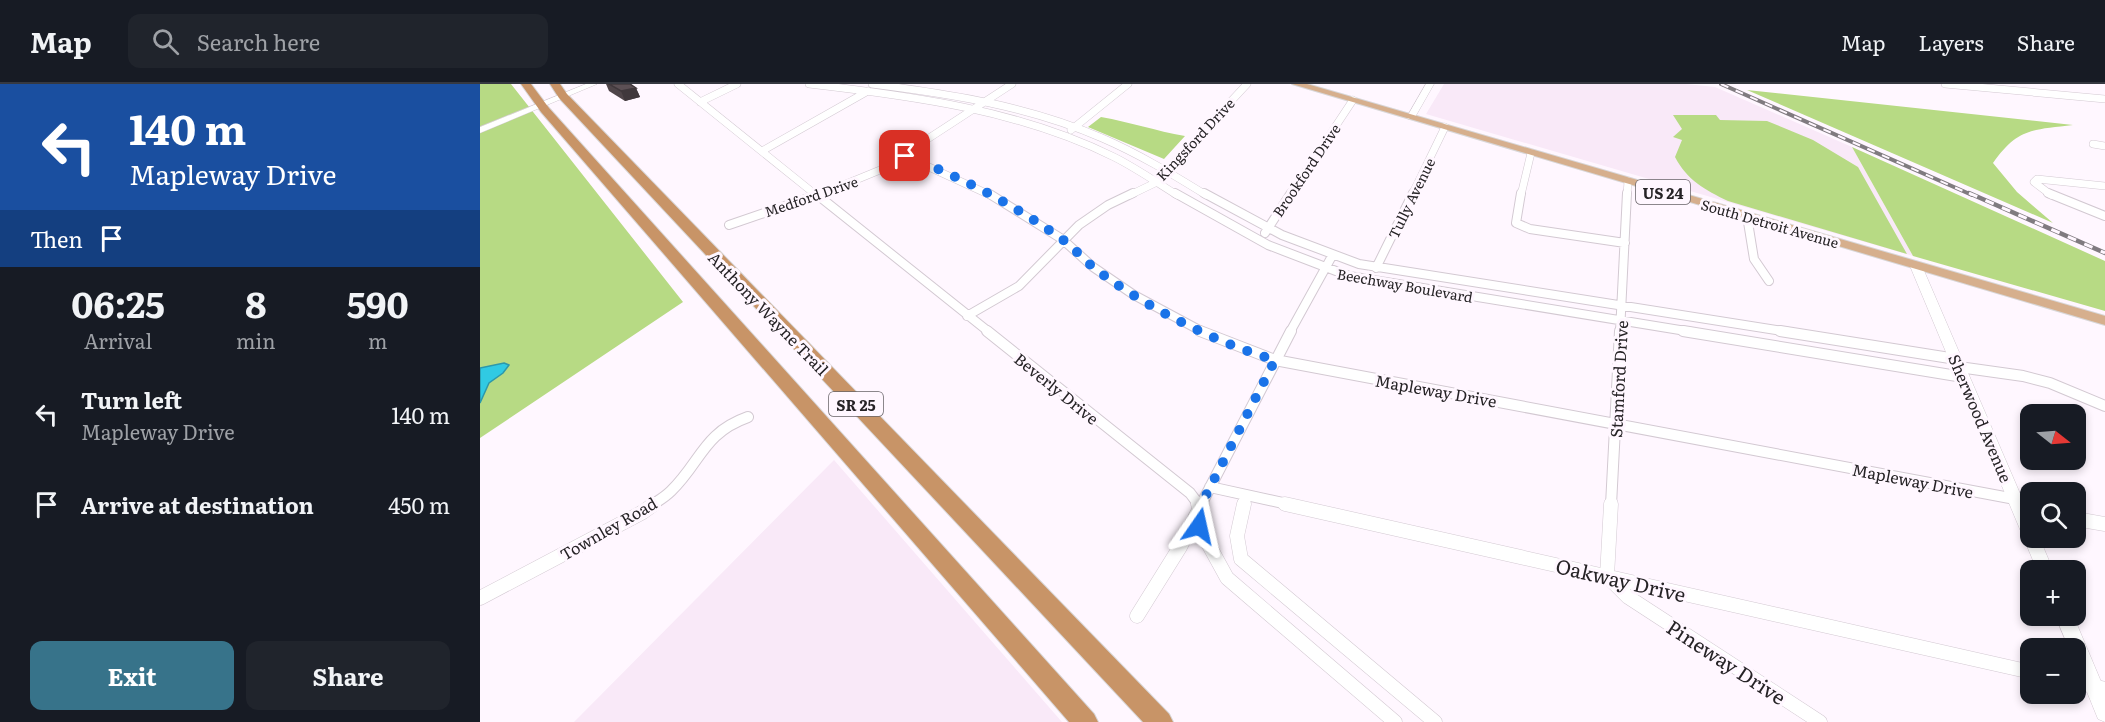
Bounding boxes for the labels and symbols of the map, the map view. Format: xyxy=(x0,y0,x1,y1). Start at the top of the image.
street label: Kingsford Drive xyxy=(1151,93,1239,185)
street label: Brookford Drive xyxy=(1267,119,1345,221)
pin xyxy=(879,130,930,181)
street label: Tully Avenue xyxy=(1383,154,1439,242)
street label: Medford Drive xyxy=(762,171,860,221)
road number: US 24 xyxy=(1636,180,1690,204)
street label: South Detroit Avenue xyxy=(1699,194,1841,252)
street label: Anthony Wayne Trail xyxy=(703,246,835,380)
street label: Beechway Boulevard xyxy=(1336,263,1475,307)
street label: Stamford Drive xyxy=(1603,320,1633,438)
street label: Beverly Drive xyxy=(1010,346,1104,430)
street label: Sherwood Avenue xyxy=(1943,350,2019,486)
street label: Mapleway Drive xyxy=(1373,368,1499,412)
road number: SR 25 xyxy=(829,392,883,416)
north arrow xyxy=(2020,404,2086,470)
street label: Mapleway Drive xyxy=(1850,456,1976,504)
street label: Townley Road xyxy=(555,490,661,566)
position arrow xyxy=(1167,494,1231,558)
street label: Oakway Drive xyxy=(1553,549,1689,609)
street label: Pineway Drive xyxy=(1661,611,1793,711)

